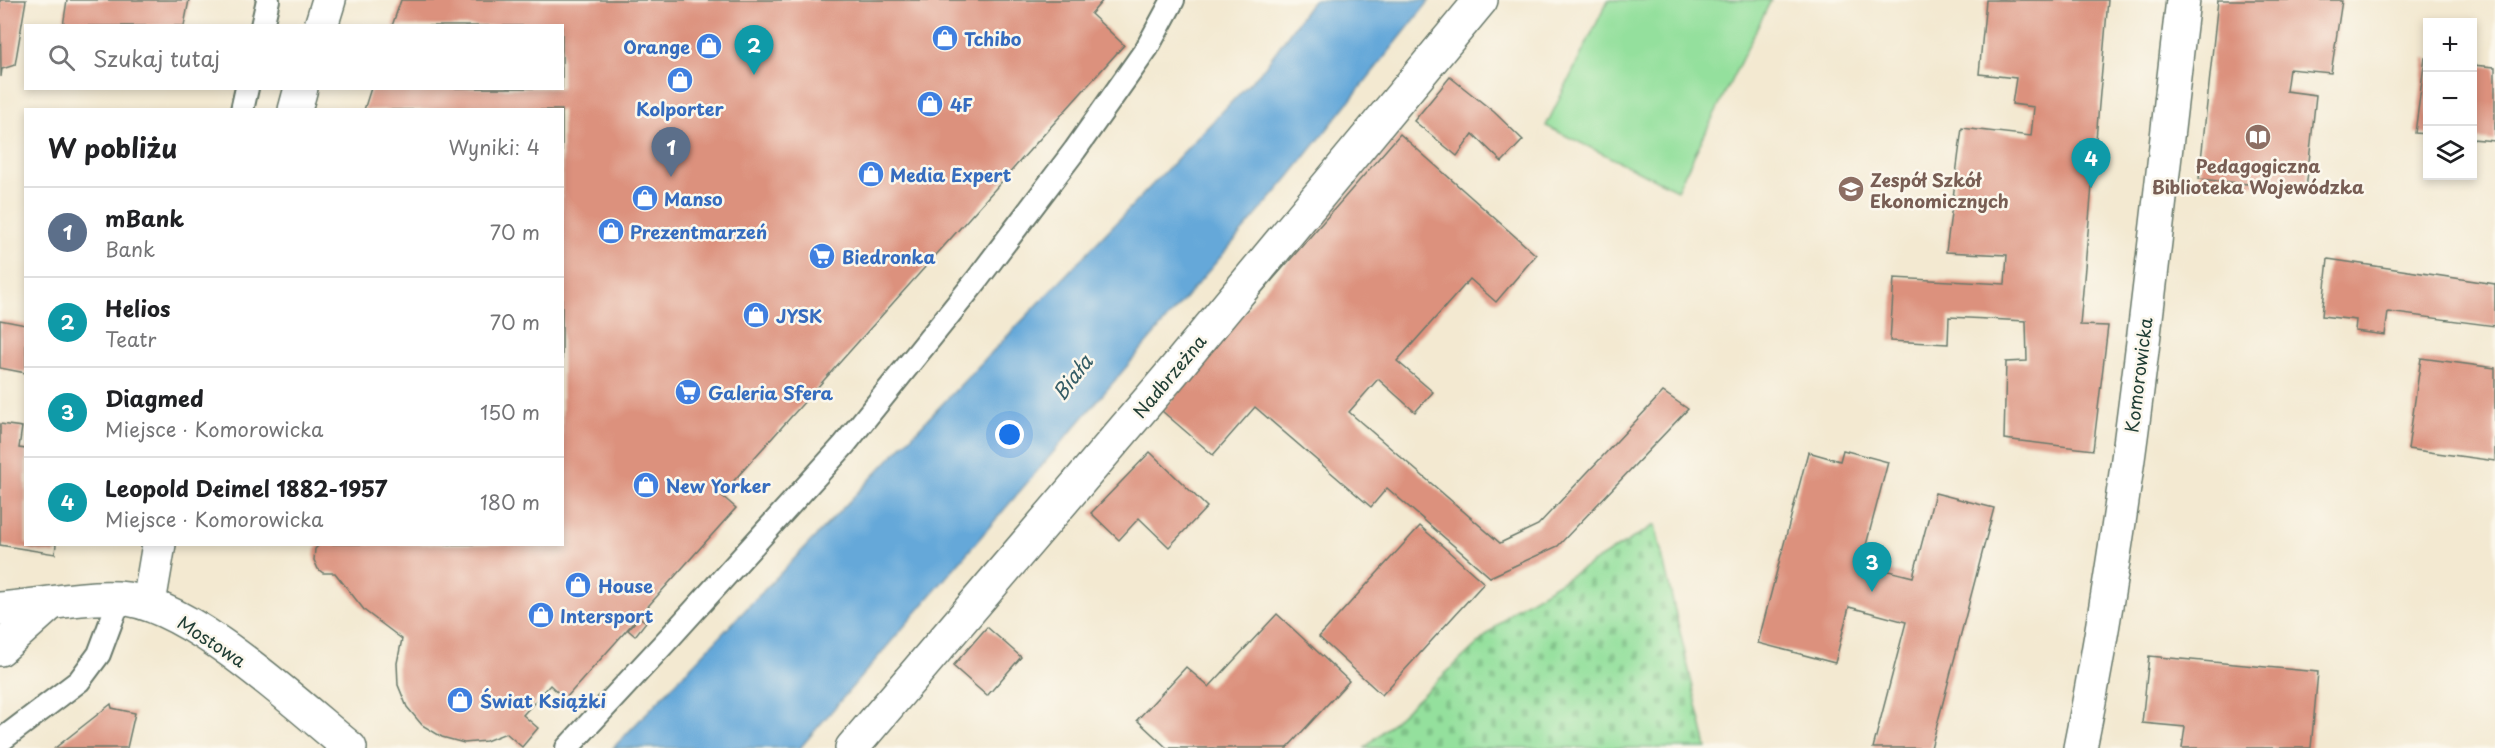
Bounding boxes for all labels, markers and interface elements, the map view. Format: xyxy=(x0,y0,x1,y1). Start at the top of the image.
map controls xyxy=(2423,18,2477,180)
button: + xyxy=(2423,18,2477,72)
shop icon: Tchibo xyxy=(930,23,960,53)
search box xyxy=(24,24,564,90)
place label: Tchibo xyxy=(964,25,1022,52)
pin: 2 xyxy=(734,26,774,75)
shop icon: Orange xyxy=(694,31,724,61)
place label: Orange xyxy=(623,33,690,60)
icon: search xyxy=(45,41,78,74)
text: Szukaj tutaj xyxy=(93,41,220,74)
shop icon: Kolporter xyxy=(665,65,695,95)
button: − xyxy=(2423,72,2477,126)
shop icon: 4F xyxy=(915,89,945,119)
place label: 4F xyxy=(950,91,973,118)
place label: Kolporter xyxy=(636,95,725,122)
library icon: Pedagogiczna Biblioteka Wojewódzka xyxy=(2243,122,2273,152)
button: layers xyxy=(2423,126,2477,180)
text: W pobliżu xyxy=(48,128,177,167)
pin: 1 xyxy=(652,128,690,177)
text: Wyniki: 4 xyxy=(448,132,540,162)
pin: 4 xyxy=(2072,138,2110,188)
place label: Pedagogiczna Biblioteka Wojewódzka xyxy=(2152,152,2364,200)
shop icon: Media Expert xyxy=(856,159,886,189)
place label: Media Expert xyxy=(890,161,1012,188)
place label: Zespół Szkół Ekonomicznych xyxy=(1870,166,2009,214)
school or university icon: Zespół Szkół Ekonomicznych xyxy=(1836,174,1866,204)
shop icon: Manso xyxy=(630,183,660,213)
place label: Manso xyxy=(664,185,723,212)
text: mBank xyxy=(105,201,184,234)
shop icon: Prezentmarzeń xyxy=(596,216,626,246)
text: 1 xyxy=(63,217,72,247)
text: 70 m xyxy=(490,217,540,247)
place label: Prezentmarzeń xyxy=(630,218,767,245)
text: Bank xyxy=(105,234,155,264)
supermarket icon: Biedronka xyxy=(807,241,837,271)
place label: Biedronka xyxy=(842,243,936,270)
text: Helios xyxy=(105,291,171,324)
shop icon: JYSK xyxy=(741,300,771,330)
place label: JYSK xyxy=(776,302,822,329)
text: 2 xyxy=(60,307,75,337)
text: 70 m xyxy=(490,307,540,337)
street label: Komorowicka xyxy=(2118,315,2159,434)
text: Teatr xyxy=(105,324,156,354)
street label: Nadbrzeżna xyxy=(1126,328,1213,424)
water label: Biała xyxy=(1045,347,1100,406)
supermarket icon: Galeria Sfera xyxy=(673,377,703,407)
place label: Galeria Sfera xyxy=(708,379,834,406)
text: Diagmed xyxy=(105,381,204,414)
text: 3 xyxy=(61,397,74,427)
text: 150 m xyxy=(480,397,540,427)
text: Miejsce · Komorowicka xyxy=(105,414,323,444)
your location xyxy=(995,420,1024,449)
shop icon: New Yorker xyxy=(631,470,661,500)
text: Leopold Deimel 1882-1957 xyxy=(105,471,387,504)
place label: New Yorker xyxy=(666,472,772,499)
text: 4 xyxy=(61,487,74,517)
text: 180 m xyxy=(480,487,540,517)
text: Miejsce · Komorowicka xyxy=(105,504,323,534)
pin: 3 xyxy=(1852,542,1892,592)
shop icon: House xyxy=(563,570,593,600)
place label: House xyxy=(598,572,653,599)
shop icon: Intersport xyxy=(526,600,556,630)
place label: Intersport xyxy=(560,602,654,629)
street label: Mostowa xyxy=(172,609,252,674)
shop icon: Świat Książki xyxy=(445,685,475,715)
place label: Świat Książki xyxy=(480,687,606,714)

